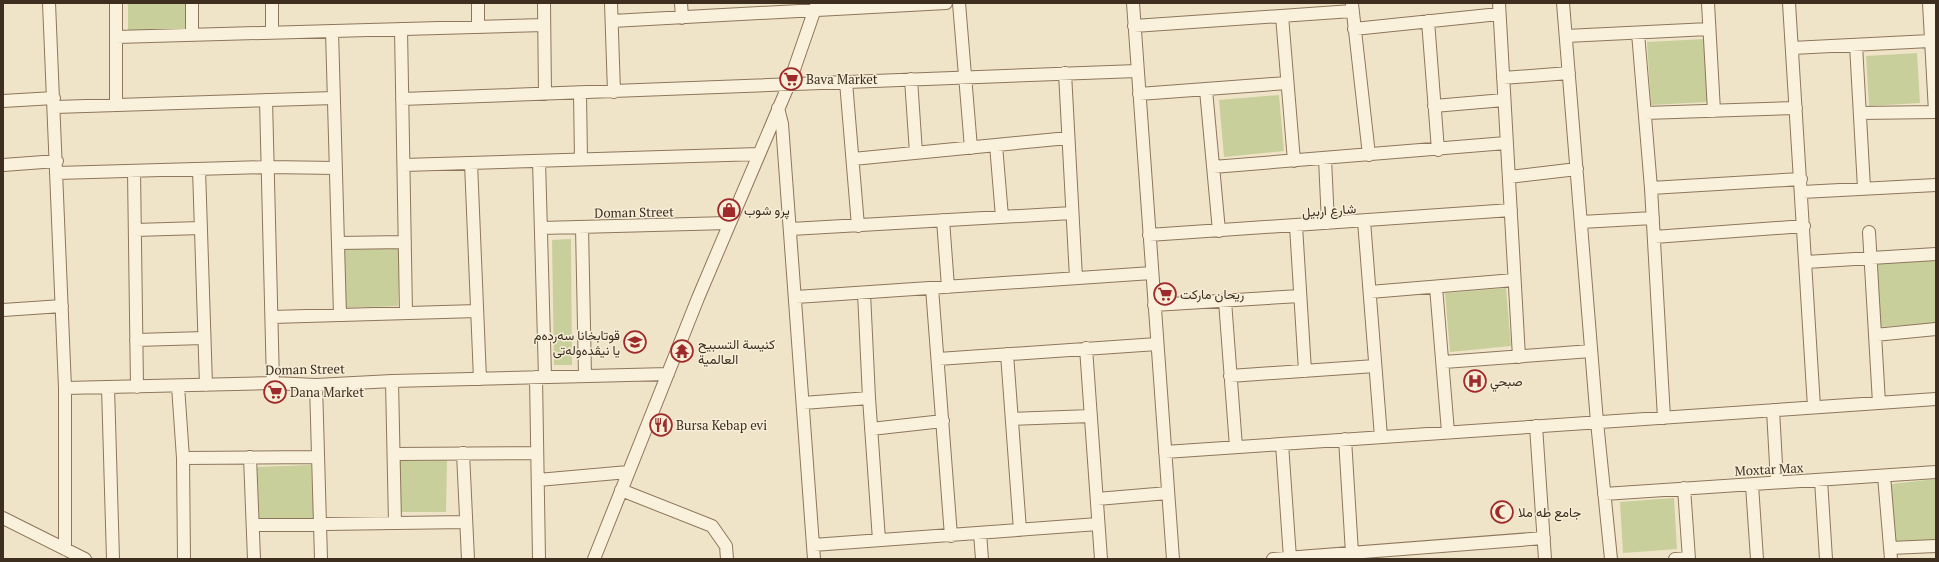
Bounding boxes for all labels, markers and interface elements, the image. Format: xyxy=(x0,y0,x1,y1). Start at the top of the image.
supermarket icon: Bava Market xyxy=(778,66,804,92)
place label: Bava Market xyxy=(806,70,878,88)
shop icon: پرو شوب xyxy=(716,197,742,223)
street label: شارع اربيل xyxy=(1301,199,1357,222)
place label: پرو شوب xyxy=(744,201,790,220)
street label: Doman Street xyxy=(594,202,674,222)
supermarket icon: ريحان ماركت xyxy=(1152,281,1178,307)
place label: ريحان ماركت xyxy=(1180,285,1244,303)
place label: قوتابخانا سەردەم یا نیڤدەولەتی xyxy=(534,326,620,359)
school or university icon: قوتابخانا سەردەم یا نیڤدەولەتی xyxy=(622,329,648,355)
place label: كنيسة التسبيح العالمية xyxy=(698,335,775,368)
temple icon: كنيسة التسبيح العالمية xyxy=(669,338,695,364)
street label: Doman Street xyxy=(265,359,345,379)
hospital icon: صبحي xyxy=(1462,368,1488,394)
place label: صبحي xyxy=(1490,372,1523,392)
supermarket icon: Dana Market xyxy=(262,379,288,405)
place label: Dana Market xyxy=(290,383,364,401)
restaurant icon: Bursa Kebap evi xyxy=(648,412,674,438)
place label: Bursa Kebap evi xyxy=(676,416,767,434)
street label: Moxtar Max xyxy=(1734,458,1804,480)
mosque icon: جامع طه ملا xyxy=(1489,499,1515,525)
place label: جامع طه ملا xyxy=(1518,503,1581,522)

